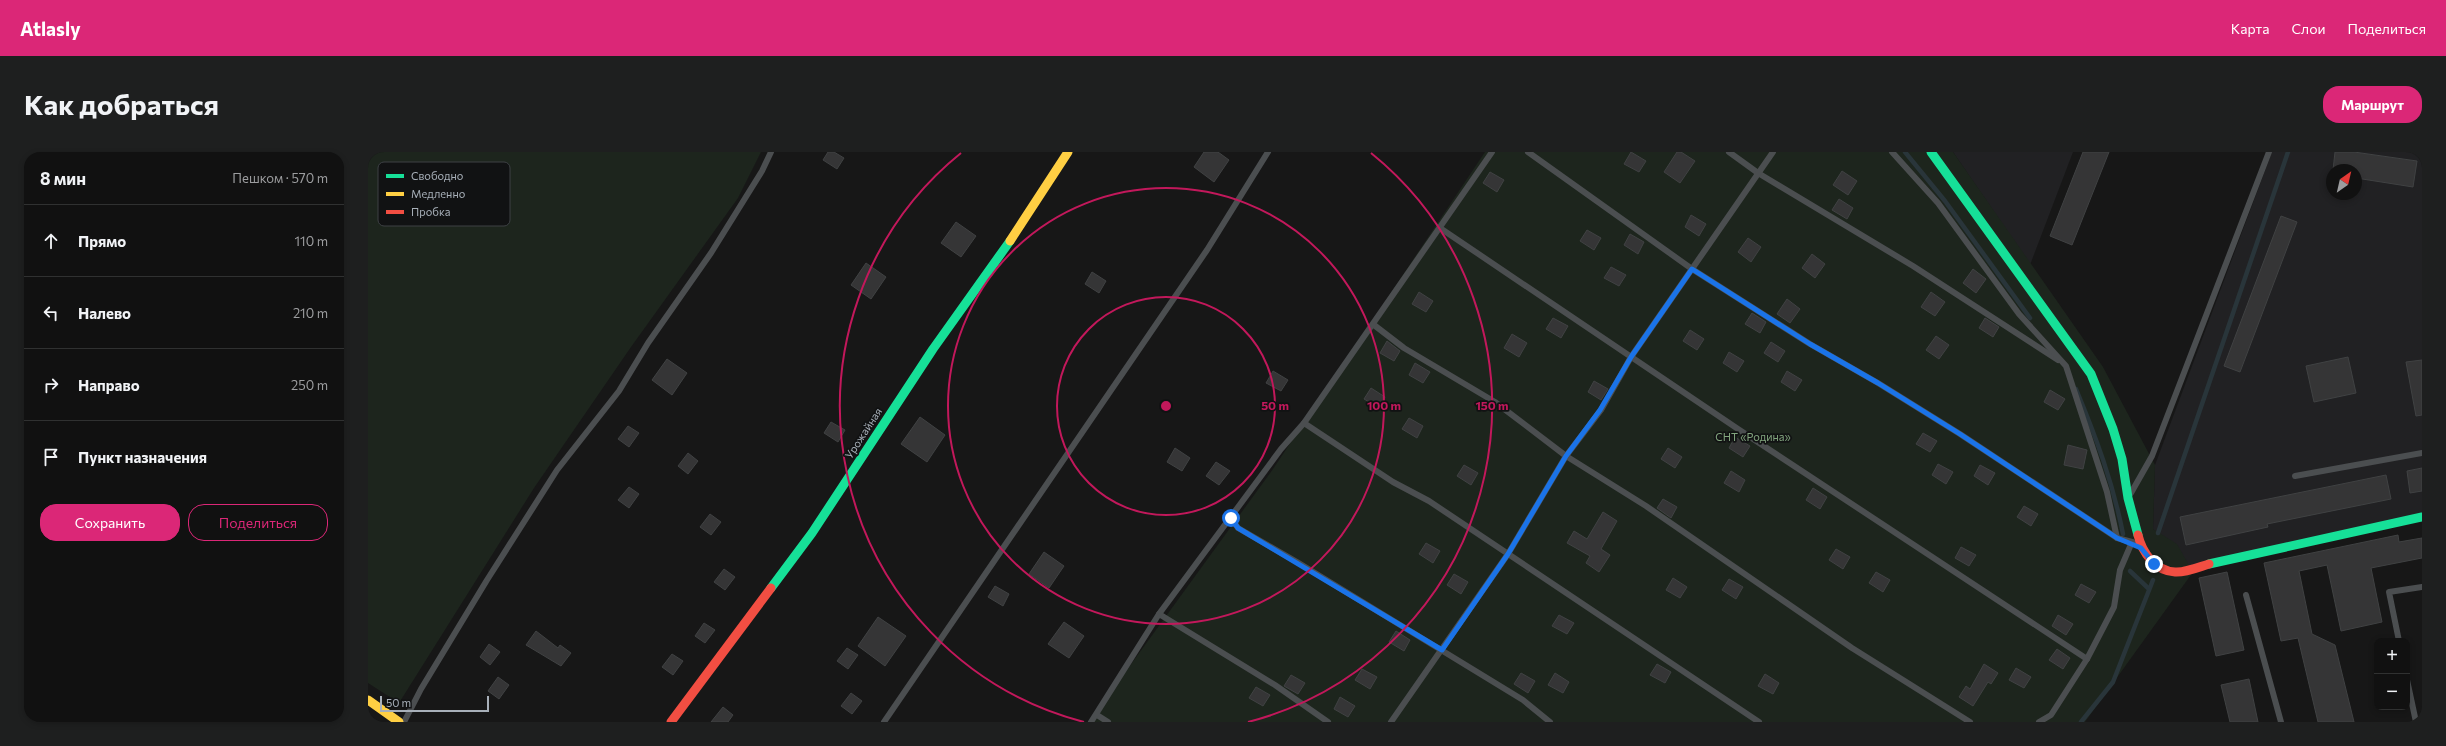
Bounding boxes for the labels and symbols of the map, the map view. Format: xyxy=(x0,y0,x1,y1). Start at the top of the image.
legend xyxy=(378,162,510,226)
north arrow xyxy=(2326,164,2362,200)
text: Свободно xyxy=(411,169,464,182)
text: Медленно xyxy=(411,187,466,200)
text: Пробка xyxy=(411,205,450,218)
text: 50 m xyxy=(1261,398,1289,412)
text: 100 m xyxy=(1367,398,1401,412)
text: 150 m xyxy=(1475,398,1509,412)
centre of rings xyxy=(1159,399,1173,413)
street label: Урожайная xyxy=(842,405,884,461)
park label: СНТ «Родина» xyxy=(1715,430,1791,443)
route start xyxy=(1222,509,1240,527)
route end xyxy=(2145,555,2163,573)
scale bar xyxy=(380,694,489,713)

